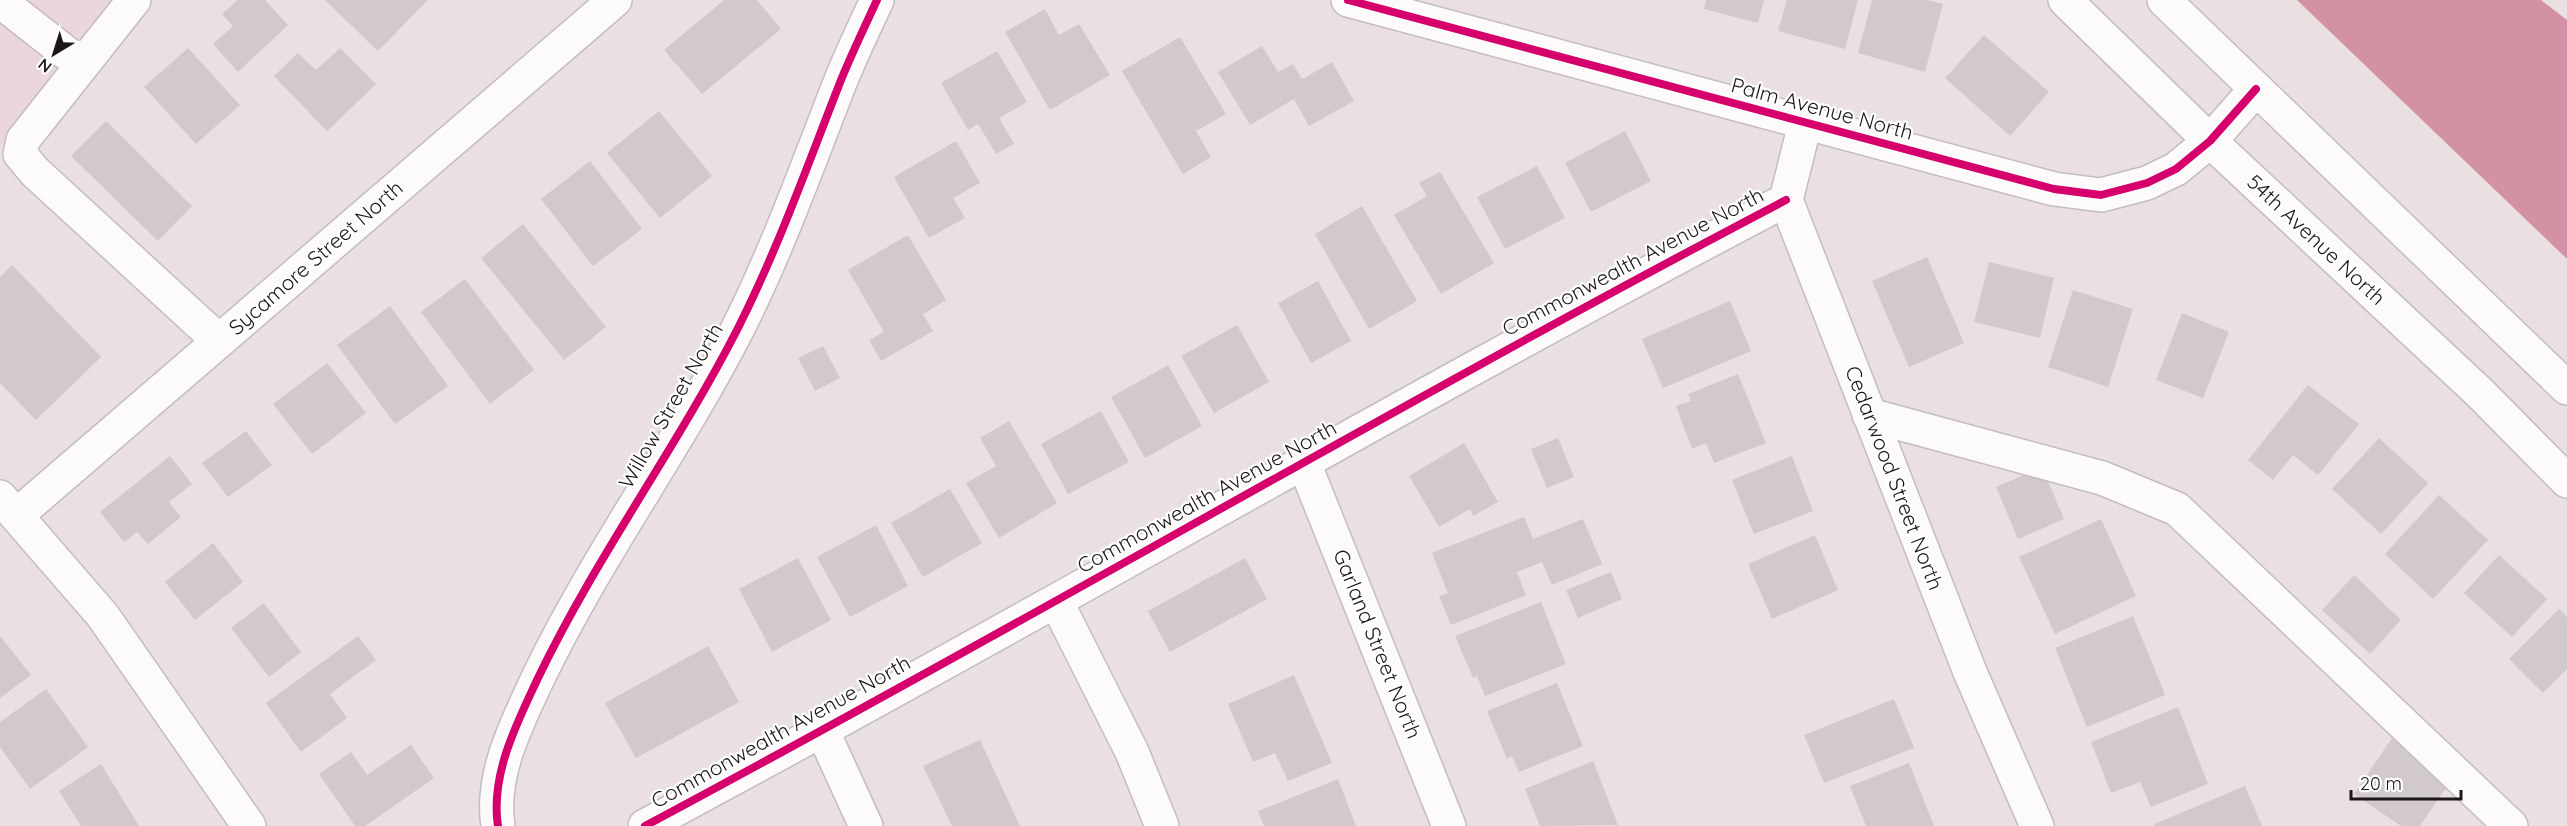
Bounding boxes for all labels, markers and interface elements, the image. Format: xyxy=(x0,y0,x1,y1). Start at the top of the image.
north arrow xyxy=(24,24,84,84)
text: N xyxy=(34,54,56,77)
street label: Palm Avenue North xyxy=(1728,71,1916,145)
street label: 54th Avenue North xyxy=(2242,168,2391,310)
street label: Sycamore Street North xyxy=(223,174,408,340)
street label: Commonwealth Avenue North xyxy=(1497,181,1768,341)
street label: Willow Street North xyxy=(612,318,728,493)
street label: Cedarwood Street North xyxy=(1840,362,1950,593)
street label: Commonwealth Avenue North xyxy=(1072,414,1341,578)
street label: Garland Street North xyxy=(1328,545,1428,742)
street label: Commonwealth Avenue North xyxy=(646,649,915,813)
scale bar xyxy=(2351,763,2460,801)
text: 20 m xyxy=(2360,772,2402,795)

